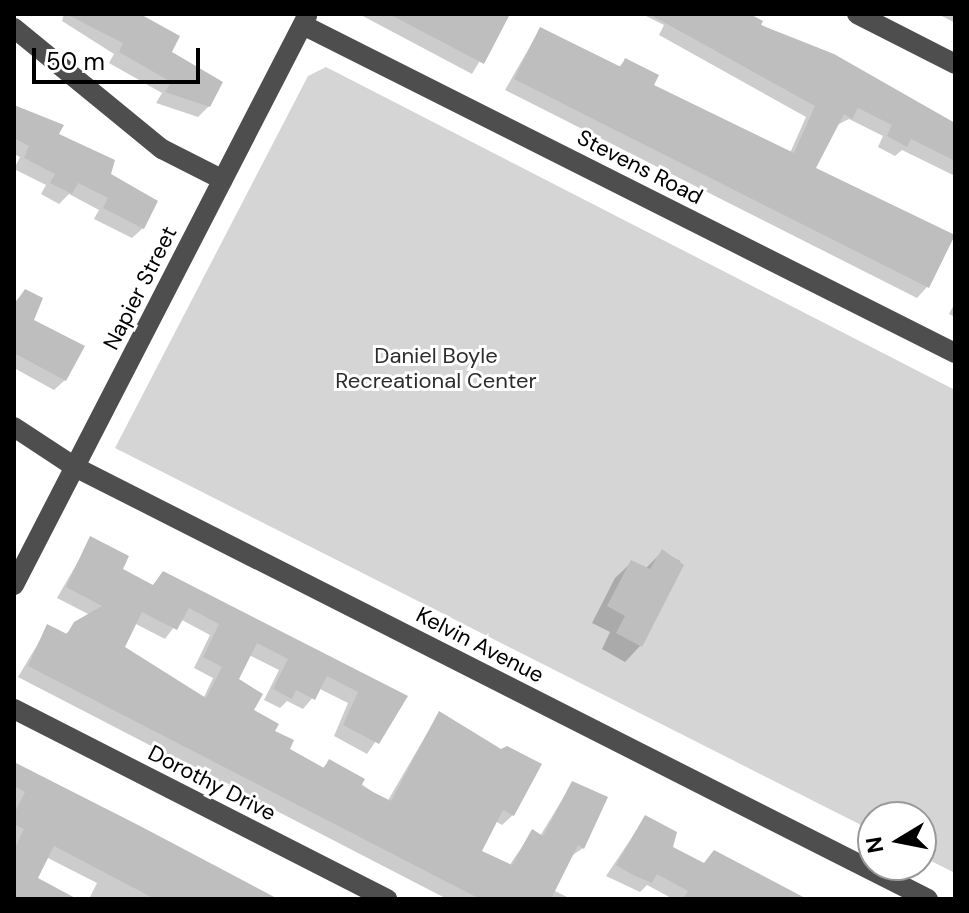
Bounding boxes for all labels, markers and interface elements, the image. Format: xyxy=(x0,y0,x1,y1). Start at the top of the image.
scale bar xyxy=(36,32,204,82)
text: 50 m xyxy=(46,46,105,77)
street label: Stevens Road xyxy=(573,124,707,210)
street label: Napier Street xyxy=(98,222,182,354)
park label: Daniel Boyle Recreational Center xyxy=(335,342,537,394)
street label: Kelvin Avenue xyxy=(412,602,548,688)
street label: Dorothy Drive xyxy=(144,740,280,826)
north arrow xyxy=(857,801,937,881)
text: N xyxy=(859,834,891,855)

